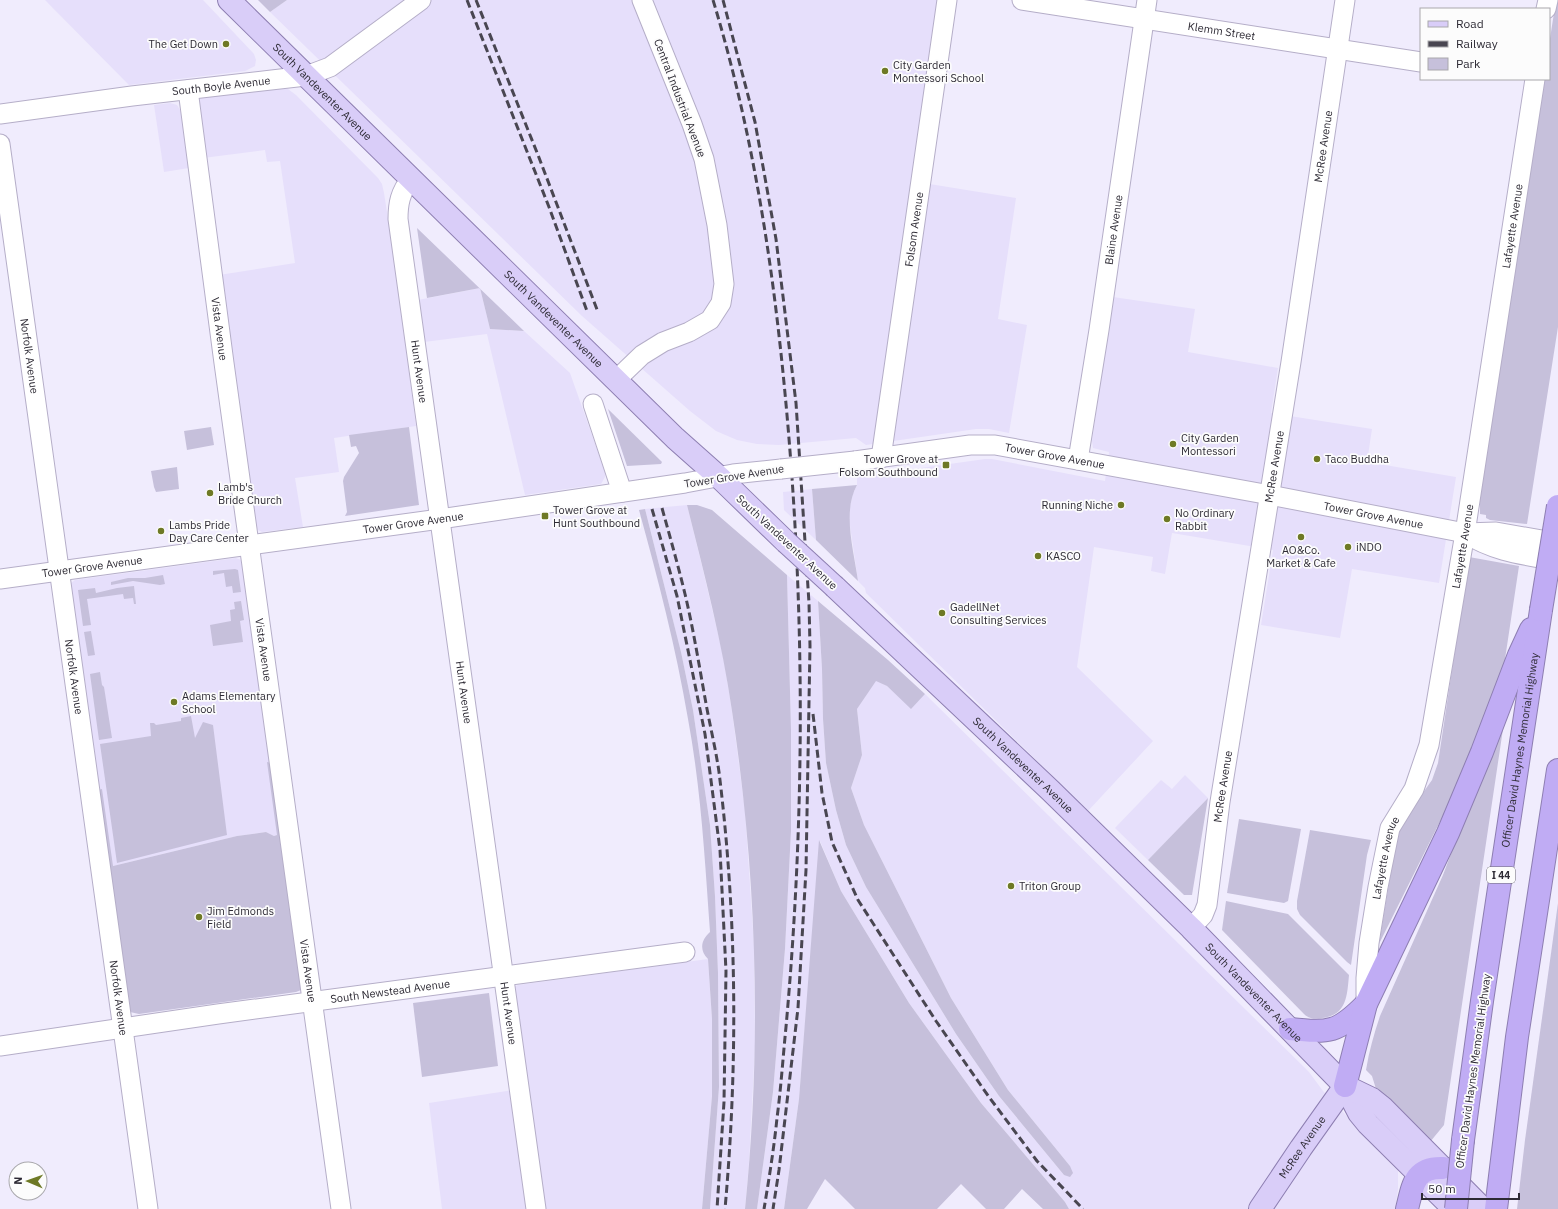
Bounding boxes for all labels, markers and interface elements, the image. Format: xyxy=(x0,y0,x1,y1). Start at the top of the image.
legend xyxy=(1420,8,1550,80)
text: Road xyxy=(1456,16,1484,31)
street label: Klemm Street xyxy=(1187,19,1256,43)
text: Railway xyxy=(1456,36,1498,51)
place label: The Get Down xyxy=(149,37,218,51)
street label: Central Industrial Avenue xyxy=(651,37,709,159)
marker: The Get Down xyxy=(221,39,231,49)
street label: South Vandeventer Avenue xyxy=(270,40,375,143)
text: Park xyxy=(1456,56,1481,71)
place label: City Garden Montessori School xyxy=(893,58,984,85)
marker: City Garden Montessori School xyxy=(880,66,890,76)
street label: South Boyle Avenue xyxy=(171,73,271,98)
street label: McRee Avenue xyxy=(1311,109,1335,183)
street label: Lafayette Avenue xyxy=(1499,183,1526,269)
street label: Folsom Avenue xyxy=(902,191,926,268)
street label: Blaine Avenue xyxy=(1102,194,1126,266)
street label: South Vandeventer Avenue xyxy=(501,267,606,371)
street label: Vista Avenue xyxy=(208,296,231,362)
street label: Norfolk Avenue xyxy=(17,317,42,395)
street label: Hunt Avenue xyxy=(408,339,431,404)
street label: McRee Avenue xyxy=(1261,430,1287,504)
place label: City Garden Montessori xyxy=(1181,431,1239,458)
marker: City Garden Montessori xyxy=(1168,439,1178,449)
street label: Tower Grove Avenue xyxy=(1004,440,1106,472)
place label: Tower Grove at Folsom Southbound xyxy=(839,452,938,479)
place label: Taco Buddha xyxy=(1325,452,1389,466)
marker: Taco Buddha xyxy=(1312,454,1322,464)
marker: Tower Grove at Folsom Southbound xyxy=(941,460,951,470)
street label: Tower Grove Avenue xyxy=(683,461,785,491)
place label: Lamb's Bride Church xyxy=(218,480,282,507)
marker: Lamb's Bride Church xyxy=(205,488,215,498)
street label: South Vandeventer Avenue xyxy=(734,491,840,593)
place label: Running Niche xyxy=(1041,498,1113,512)
street label: Tower Grove Avenue xyxy=(1322,499,1424,532)
marker: Running Niche xyxy=(1116,500,1126,510)
place label: Tower Grove at Hunt Southbound xyxy=(553,503,640,530)
street label: Lafayette Avenue xyxy=(1449,503,1476,589)
place label: No Ordinary Rabbit xyxy=(1175,506,1235,533)
street label: Tower Grove Avenue xyxy=(362,509,464,536)
marker: Tower Grove at Hunt Southbound xyxy=(540,511,550,521)
marker: No Ordinary Rabbit xyxy=(1162,514,1172,524)
place label: Lambs Pride Day Care Center xyxy=(169,518,249,545)
marker: Lambs Pride Day Care Center xyxy=(156,526,166,536)
marker: AO&Co. Market & Cafe xyxy=(1296,532,1306,542)
place label: iNDO xyxy=(1356,540,1382,554)
marker: iNDO xyxy=(1343,542,1353,552)
place label: AO&Co. Market & Cafe xyxy=(1266,543,1336,570)
place label: KASCO xyxy=(1046,549,1081,563)
marker: KASCO xyxy=(1033,551,1043,561)
street label: Tower Grove Avenue xyxy=(41,553,143,580)
place label: GadellNet Consulting Services xyxy=(950,600,1047,627)
marker: GadellNet Consulting Services xyxy=(937,608,947,618)
street label: Vista Avenue xyxy=(252,617,275,682)
street label: Norfolk Avenue xyxy=(62,638,86,715)
street label: Officer David Haynes Memorial Highway xyxy=(1498,651,1542,848)
street label: Hunt Avenue xyxy=(453,660,475,725)
place label: Adams Elementary School xyxy=(182,689,276,716)
marker: Adams Elementary School xyxy=(169,697,179,707)
street label: South Vandeventer Avenue xyxy=(970,714,1076,816)
street label: McRee Avenue xyxy=(1210,749,1235,823)
street label: Lafayette Avenue xyxy=(1369,814,1403,900)
road number: I 44 xyxy=(1487,867,1515,883)
place label: Triton Group xyxy=(1019,879,1081,893)
marker: Triton Group xyxy=(1006,881,1016,891)
place label: Jim Edmonds Field xyxy=(207,904,274,931)
marker: Jim Edmonds Field xyxy=(194,912,204,922)
street label: Vista Avenue xyxy=(297,938,319,1003)
street label: South Vandeventer Avenue xyxy=(1202,940,1305,1045)
street label: Norfolk Avenue xyxy=(106,959,131,1036)
street label: Officer David Haynes Memorial Highway xyxy=(1452,972,1494,1169)
street label: South Newstead Avenue xyxy=(329,976,451,1006)
street label: Hunt Avenue xyxy=(497,981,520,1046)
street label: McRee Avenue xyxy=(1276,1113,1329,1181)
north arrow xyxy=(8,1161,48,1201)
scale bar xyxy=(1422,1175,1519,1201)
text: N xyxy=(11,1176,25,1185)
text: 50 m xyxy=(1428,1181,1456,1196)

